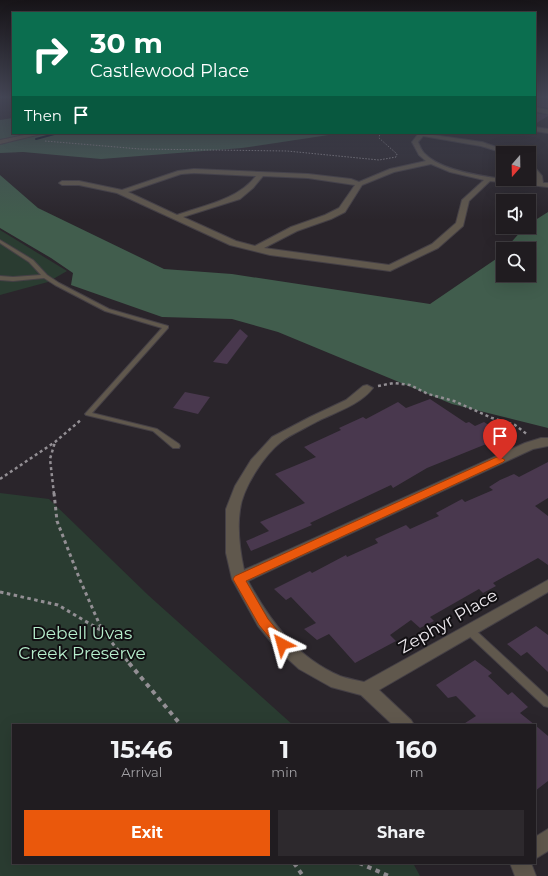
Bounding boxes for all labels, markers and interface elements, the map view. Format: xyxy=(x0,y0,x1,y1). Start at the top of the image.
text: 30 m xyxy=(90,26,163,60)
icon: right xyxy=(24,28,76,80)
text: Castlewood Place xyxy=(90,60,249,82)
icon: arrive xyxy=(70,104,92,126)
text: Then xyxy=(24,106,62,125)
north arrow xyxy=(496,146,536,186)
map controls xyxy=(496,146,536,282)
button: sound xyxy=(496,194,536,234)
button: search xyxy=(496,242,536,282)
pin xyxy=(483,419,517,460)
icon: arrive xyxy=(489,425,511,447)
street label: Zephyr Place xyxy=(395,585,501,657)
park label: Debell Uvas Creek Preserve xyxy=(18,623,146,663)
position arrow xyxy=(261,623,303,665)
text: 15:46 xyxy=(111,735,173,764)
text: 1 xyxy=(280,735,289,764)
text: 160 xyxy=(396,735,437,764)
text: Arrival xyxy=(121,764,162,780)
text: min xyxy=(271,764,297,780)
text: m xyxy=(410,764,424,780)
button: Exit xyxy=(24,810,270,856)
button: Share xyxy=(278,810,524,856)

